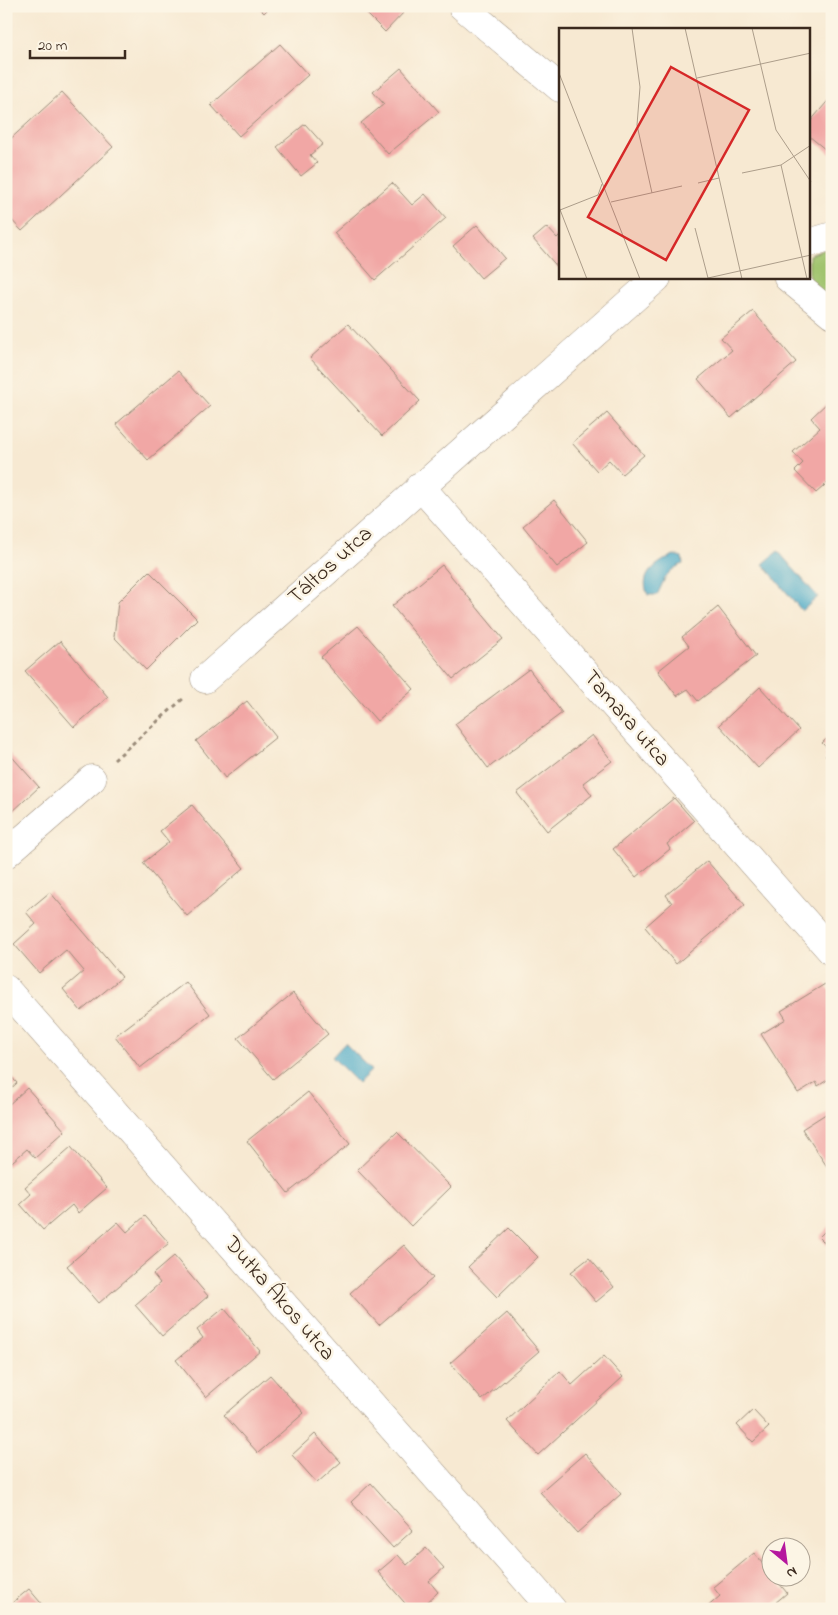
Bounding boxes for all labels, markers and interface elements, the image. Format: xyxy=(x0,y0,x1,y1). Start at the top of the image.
scale bar xyxy=(30,28,125,60)
inset map xyxy=(559,28,810,279)
text: 20 m xyxy=(38,35,68,57)
street label: Táltos utca xyxy=(281,519,381,613)
street label: Tamara utca xyxy=(575,664,677,774)
street label: Dutka Ákos utca xyxy=(215,1229,342,1368)
north arrow xyxy=(760,1538,810,1588)
text: N xyxy=(782,1561,801,1584)

